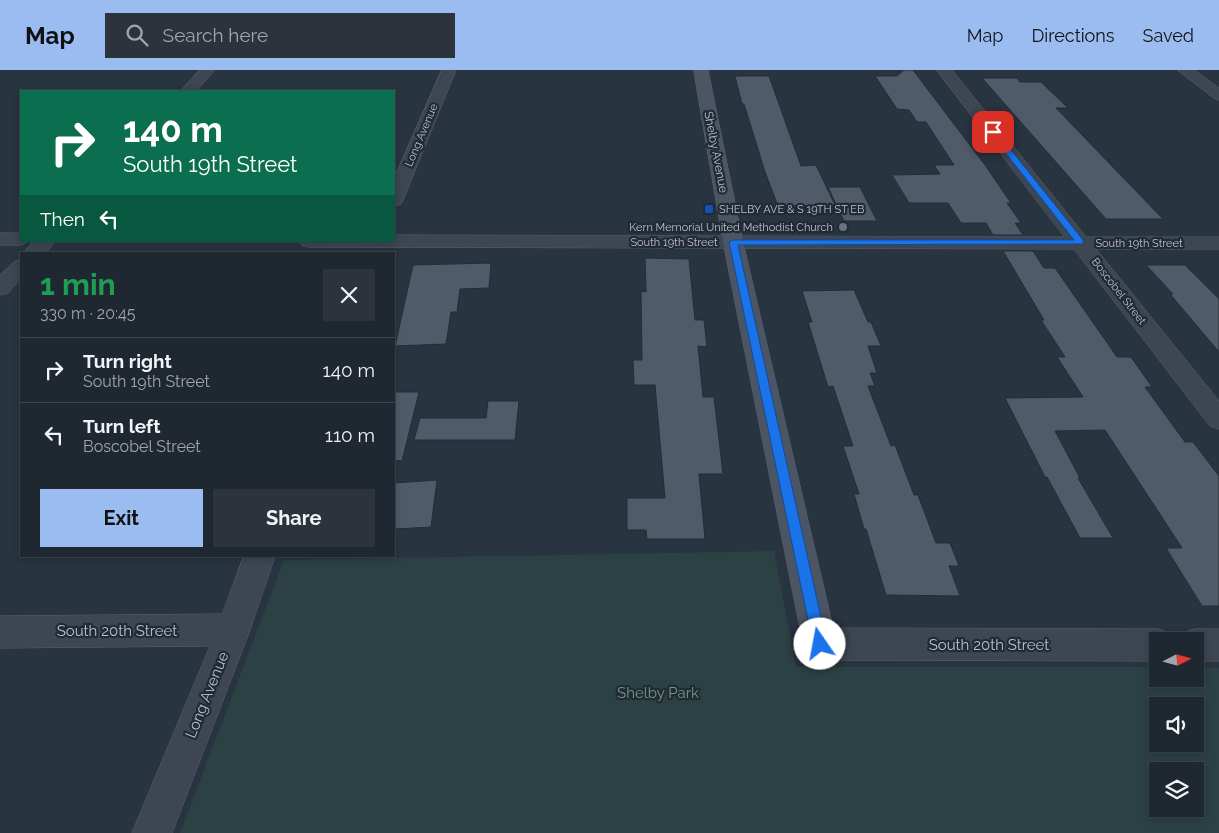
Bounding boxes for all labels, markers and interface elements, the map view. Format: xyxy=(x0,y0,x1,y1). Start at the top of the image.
search box xyxy=(105,13,455,58)
text: Map xyxy=(25,21,75,50)
icon: search xyxy=(123,21,151,49)
text: Search here xyxy=(163,24,268,46)
text: Map xyxy=(967,25,1003,46)
text: Directions xyxy=(1031,25,1115,46)
text: Saved xyxy=(1143,25,1194,46)
street label: Long Avenue xyxy=(402,101,441,169)
text: 140 m xyxy=(123,109,223,150)
icon: right xyxy=(40,110,105,175)
street label: Shelby Avenue xyxy=(701,110,731,194)
pin xyxy=(972,111,1014,153)
icon: arrive xyxy=(979,118,1007,146)
text: South 19th Street xyxy=(123,151,297,177)
marker: SHELBY AVE & S 19TH ST EB xyxy=(703,203,715,215)
place label: SHELBY AVE & S 19TH ST EB xyxy=(719,203,864,216)
icon: left xyxy=(95,205,123,233)
text: Then xyxy=(40,208,85,230)
place label: Kern Memorial United Methodist Church xyxy=(629,221,833,234)
marker: Kern Memorial United Methodist Church xyxy=(837,221,849,233)
street label: South 19th Street xyxy=(630,236,718,249)
street label: South 19th Street xyxy=(1095,237,1183,250)
street label: Boscobel Street xyxy=(1089,255,1149,327)
text: 1 min xyxy=(40,267,116,302)
button: close xyxy=(323,269,375,321)
text: 330 m · 20:45 xyxy=(40,304,135,323)
text: Turn right xyxy=(83,350,172,372)
icon: right xyxy=(40,356,68,384)
text: 140 m xyxy=(323,359,375,381)
text: South 19th Street xyxy=(83,372,210,391)
text: Turn left xyxy=(83,415,160,437)
icon: left xyxy=(40,421,68,449)
text: 110 m xyxy=(325,424,375,446)
text: Boscobel Street xyxy=(83,437,201,456)
button: Exit xyxy=(40,489,203,547)
button: Share xyxy=(213,489,375,547)
position arrow xyxy=(793,617,845,669)
street label: South 20th Street xyxy=(57,622,177,640)
north arrow xyxy=(1149,632,1204,688)
map controls xyxy=(1149,632,1204,817)
street label: South 20th Street xyxy=(929,636,1049,654)
street label: Long Avenue xyxy=(182,649,233,741)
park label: Shelby Park xyxy=(617,684,699,702)
button: sound xyxy=(1149,697,1204,752)
button: layers xyxy=(1149,762,1204,817)

